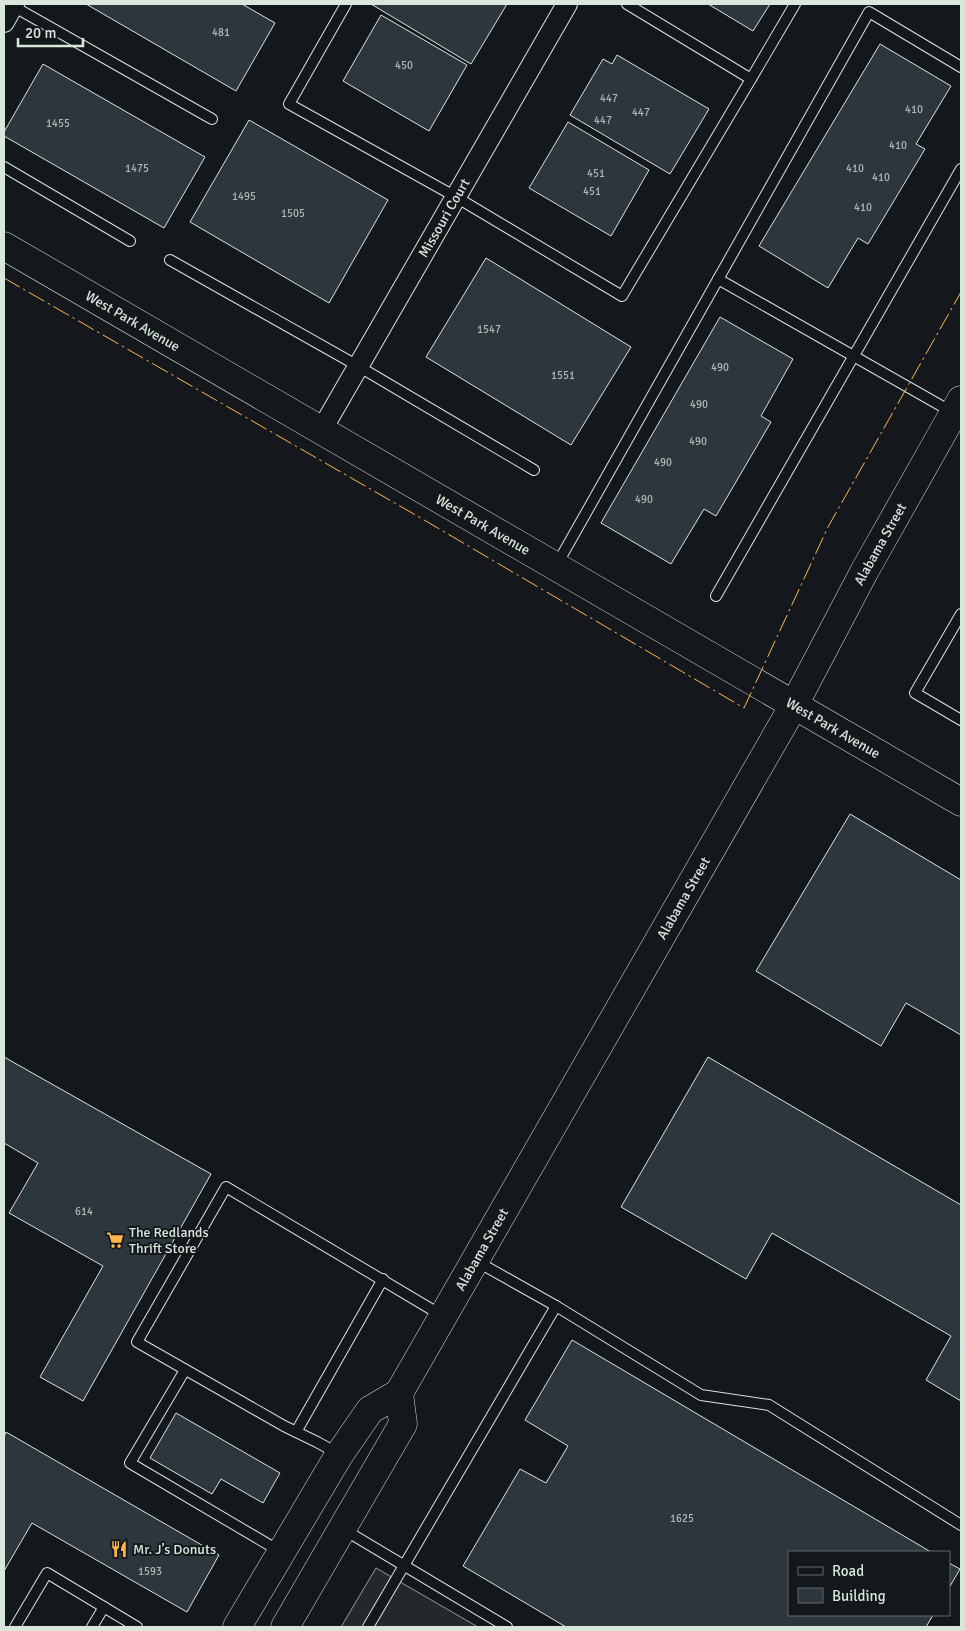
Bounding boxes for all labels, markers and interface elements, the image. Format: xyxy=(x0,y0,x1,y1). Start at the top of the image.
scale bar xyxy=(18,15,82,47)
text: 20 m xyxy=(25,24,56,42)
house number: 481 xyxy=(212,26,230,39)
house number: 450 xyxy=(395,59,413,72)
house number: 447 xyxy=(600,92,618,105)
house number: 410 xyxy=(905,103,923,116)
house number: 447 xyxy=(632,106,650,119)
house number: 447 xyxy=(594,114,612,127)
house number: 1455 xyxy=(46,117,70,130)
house number: 410 xyxy=(889,139,907,152)
house number: 1475 xyxy=(125,162,149,175)
house number: 410 xyxy=(846,162,864,175)
house number: 451 xyxy=(587,167,605,180)
house number: 410 xyxy=(872,171,890,184)
street label: Missouri Court xyxy=(414,175,473,260)
house number: 451 xyxy=(583,185,601,198)
house number: 1495 xyxy=(232,190,256,203)
house number: 410 xyxy=(854,201,872,214)
house number: 1505 xyxy=(281,207,305,220)
street label: West Park Avenue xyxy=(83,287,183,355)
house number: 1547 xyxy=(477,323,501,336)
house number: 490 xyxy=(711,361,729,374)
house number: 1551 xyxy=(551,369,575,382)
house number: 490 xyxy=(690,398,708,411)
house number: 490 xyxy=(689,435,707,448)
house number: 490 xyxy=(654,456,672,469)
street label: West Park Avenue xyxy=(433,490,533,558)
house number: 490 xyxy=(635,493,653,506)
street label: Alabama Street xyxy=(850,500,910,588)
street label: West Park Avenue xyxy=(783,694,883,762)
street label: Alabama Street xyxy=(653,854,714,942)
house number: 614 xyxy=(75,1205,93,1218)
street label: Alabama Street xyxy=(451,1205,512,1293)
place label: The Redlands Thrift Store xyxy=(129,1224,209,1257)
supermarket icon: The Redlands Thrift Store xyxy=(105,1230,125,1250)
house number: 1625 xyxy=(670,1512,694,1525)
restaurant icon: Mr. J’s Donuts xyxy=(109,1539,129,1559)
place label: Mr. J’s Donuts xyxy=(133,1541,216,1558)
legend xyxy=(788,1551,950,1616)
text: Road xyxy=(832,1562,864,1580)
house number: 1593 xyxy=(138,1565,162,1578)
text: Building xyxy=(832,1587,886,1605)

